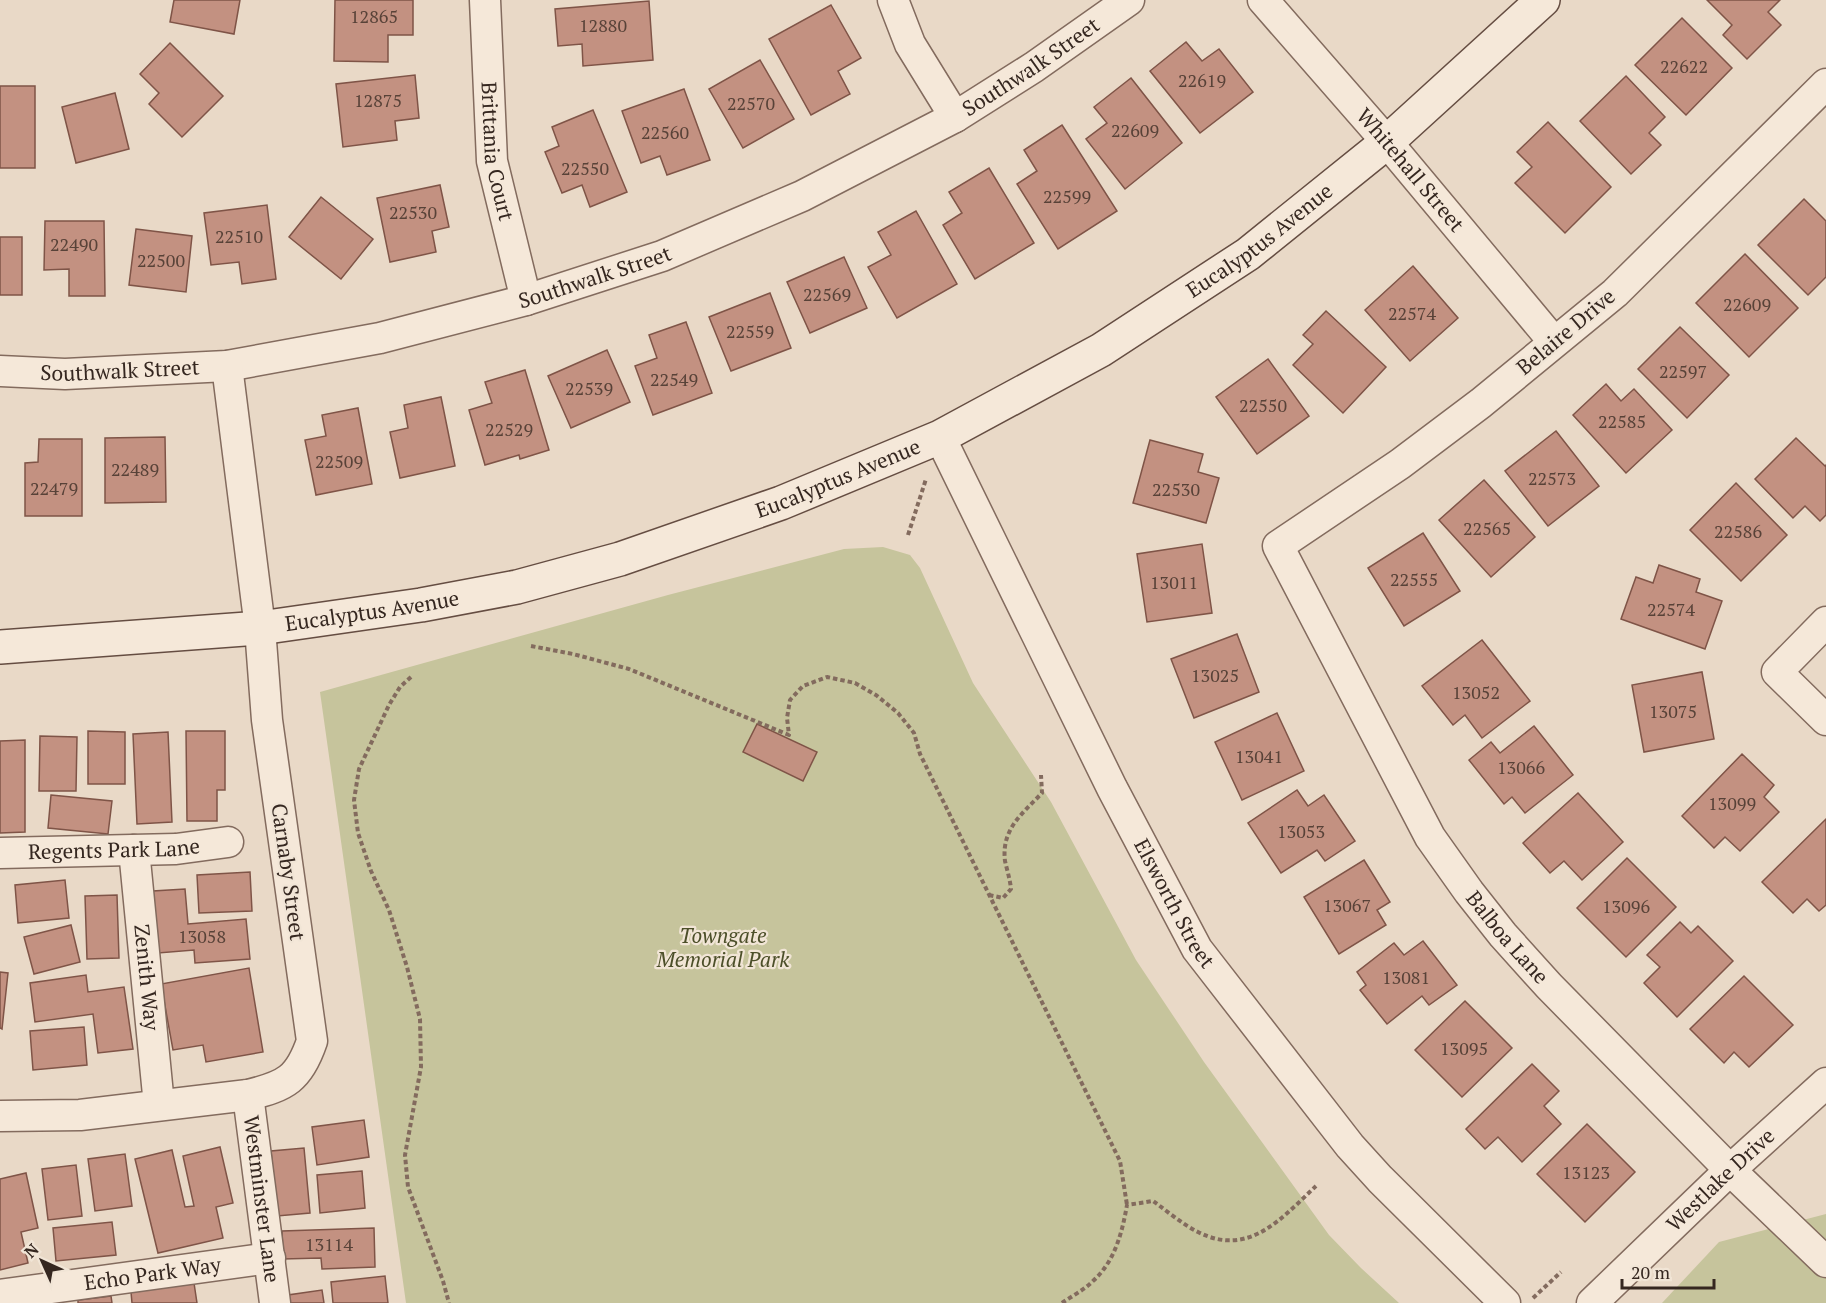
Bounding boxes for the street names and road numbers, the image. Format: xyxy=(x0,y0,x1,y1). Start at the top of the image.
street label: Southwalk Street xyxy=(956,10,1105,122)
street label: Brittania Court xyxy=(476,81,521,224)
street label: Whitehall Street xyxy=(1351,102,1471,237)
street label: Eucalyptus Avenue xyxy=(1180,176,1338,304)
street label: Southwalk Street xyxy=(515,239,676,314)
street label: Belaire Drive xyxy=(1510,282,1621,381)
street label: Southwalk Street xyxy=(40,352,200,387)
street label: Eucalyptus Avenue xyxy=(751,432,924,524)
street label: Eucalyptus Avenue xyxy=(283,583,461,637)
street label: Carnaby Street xyxy=(266,802,312,942)
street label: Regents Park Lane xyxy=(28,831,201,865)
street label: Elsworth Street xyxy=(1128,833,1222,974)
street label: Balboa Lane xyxy=(1460,885,1555,989)
street label: Zenith Way xyxy=(128,923,167,1032)
street label: Westminster Lane xyxy=(238,1114,287,1284)
street label: Westlake Drive xyxy=(1660,1121,1780,1237)
street label: Echo Park Way xyxy=(82,1250,223,1296)

